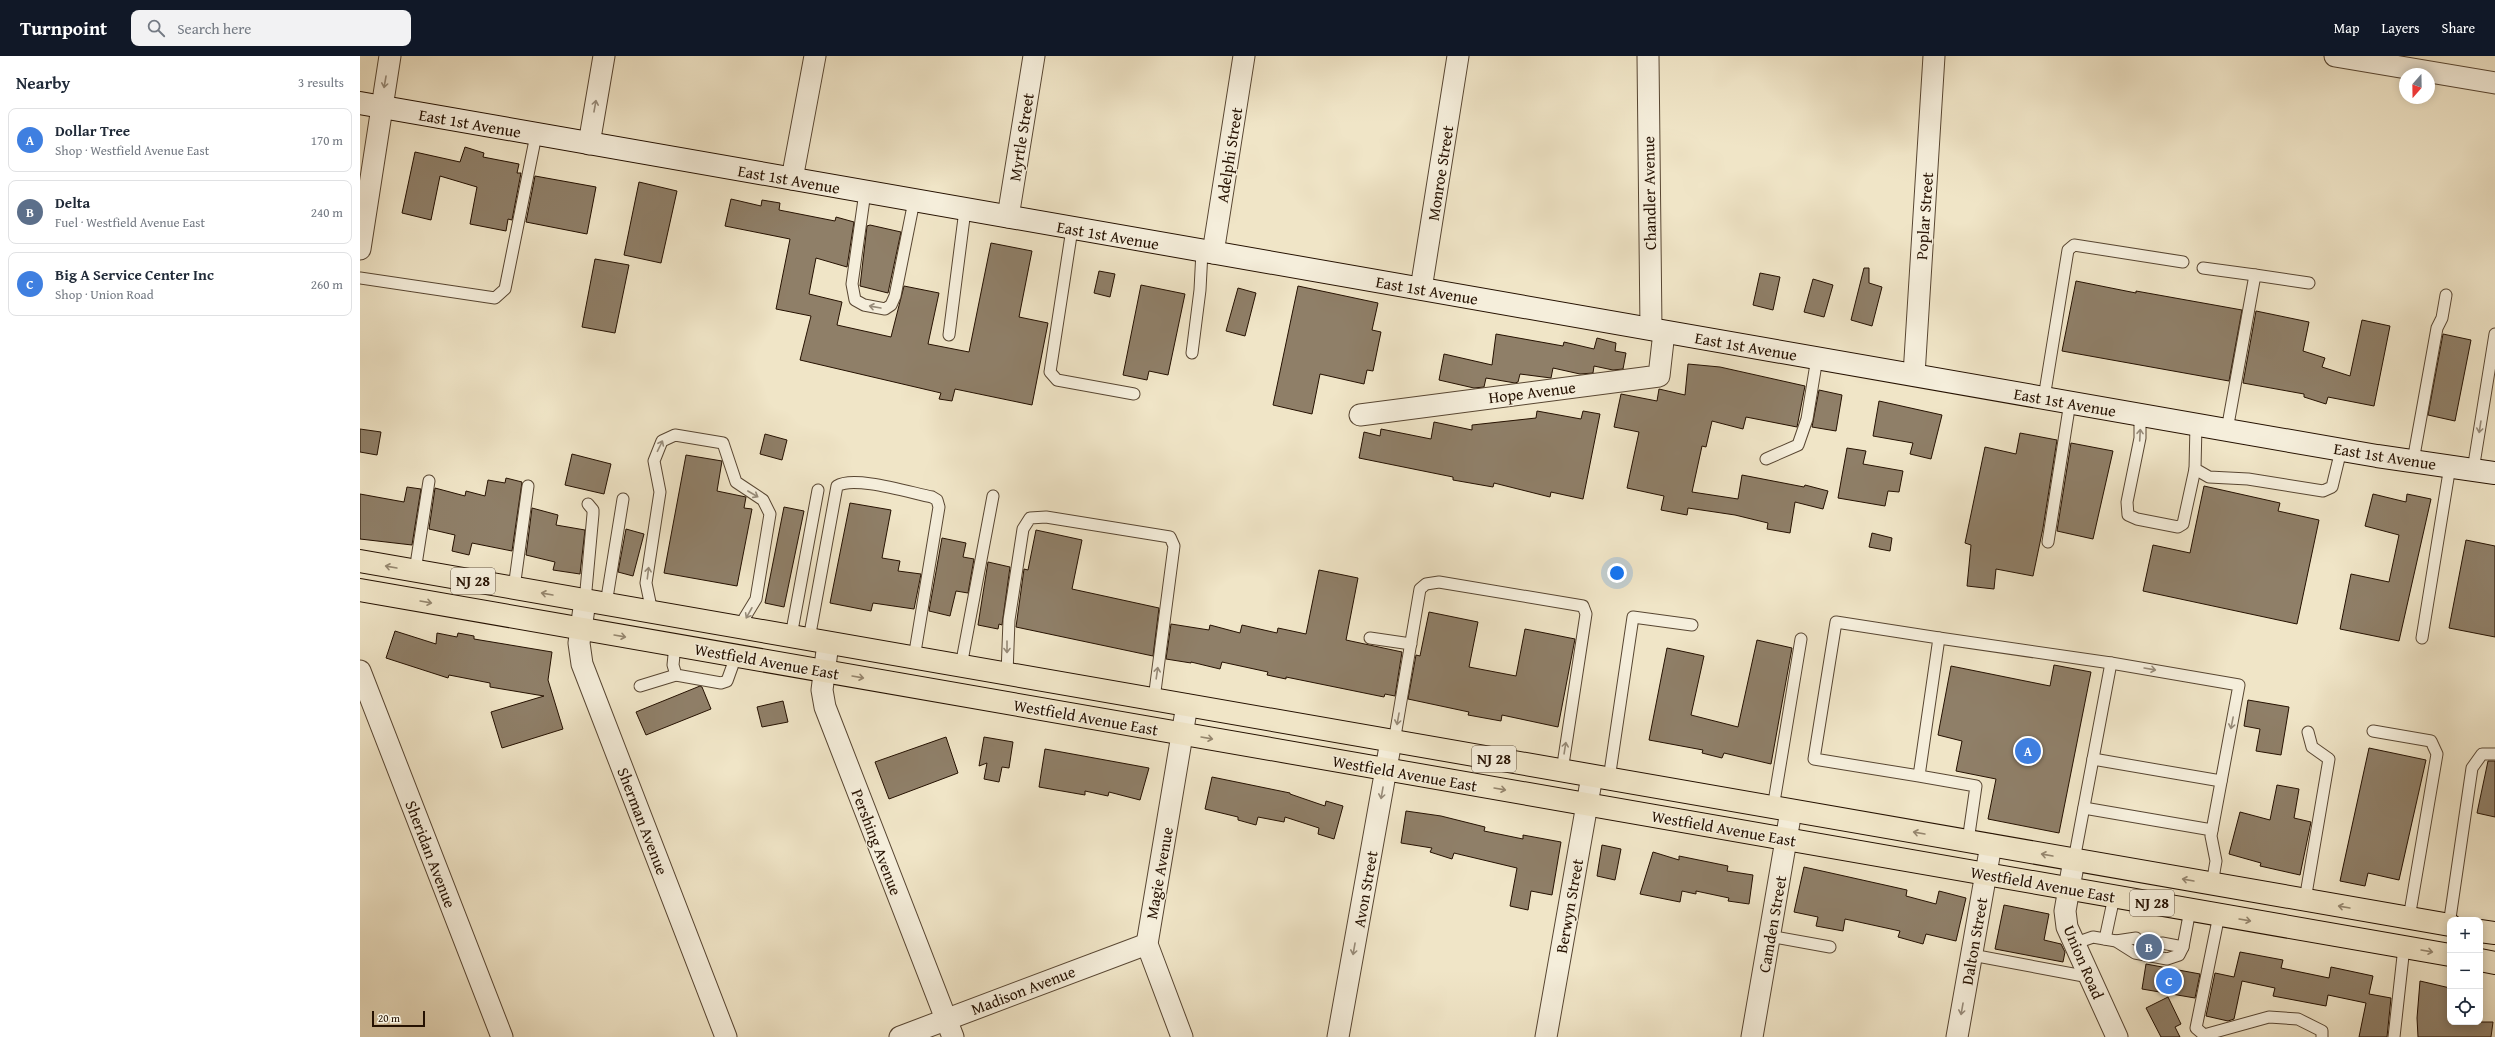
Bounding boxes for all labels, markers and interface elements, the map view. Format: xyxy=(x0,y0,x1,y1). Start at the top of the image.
search box xyxy=(131,10,411,46)
text: Turnpoint xyxy=(20,14,107,42)
icon: search xyxy=(145,17,167,39)
text: Search here xyxy=(177,18,251,39)
text: Map xyxy=(2334,18,2360,38)
text: Layers xyxy=(2382,18,2420,38)
text: Share xyxy=(2442,18,2475,38)
north arrow xyxy=(2399,68,2435,104)
text: Nearby xyxy=(16,70,70,95)
text: 3 results xyxy=(298,73,344,92)
one-way arrow xyxy=(381,75,389,88)
street label: Myrtle Street xyxy=(1002,91,1040,183)
one-way arrow xyxy=(592,100,600,113)
street label: East 1st Avenue xyxy=(417,102,523,144)
street label: Adelphi Street xyxy=(1210,105,1248,204)
text: Dollar Tree xyxy=(55,120,130,141)
street label: Monroe Street xyxy=(1421,123,1459,222)
text: A xyxy=(26,131,34,150)
text: 170 m xyxy=(311,131,343,150)
street label: Chandler Avenue xyxy=(1636,136,1662,250)
text: Shop · Westfield Avenue East xyxy=(55,141,209,160)
street label: East 1st Avenue xyxy=(736,158,842,200)
street label: Poplar Street xyxy=(1909,171,1939,261)
text: Delta xyxy=(55,192,90,213)
text: B xyxy=(26,203,34,222)
text: 240 m xyxy=(311,203,343,222)
text: Fuel · Westfield Avenue East xyxy=(55,213,205,232)
street label: East 1st Avenue xyxy=(1055,214,1161,256)
text: Big A Service Center Inc xyxy=(55,264,214,285)
street label: East 1st Avenue xyxy=(1374,269,1480,311)
text: C xyxy=(26,275,34,294)
text: 260 m xyxy=(311,275,343,294)
text: Shop · Union Road xyxy=(55,285,154,304)
one-way arrow xyxy=(869,303,882,311)
street label: East 1st Avenue xyxy=(1693,325,1799,367)
street label: Hope Avenue xyxy=(1487,375,1577,409)
street label: East 1st Avenue xyxy=(2012,381,2118,423)
one-way arrow xyxy=(2476,420,2484,433)
one-way arrow xyxy=(2136,429,2144,442)
street label: East 1st Avenue xyxy=(2332,436,2438,476)
one-way arrow xyxy=(657,441,664,453)
one-way arrow xyxy=(747,490,759,498)
one-way arrow xyxy=(385,562,398,570)
your location xyxy=(1607,563,1627,583)
one-way arrow xyxy=(644,567,651,580)
road number: NJ 28 xyxy=(451,568,495,594)
one-way arrow xyxy=(541,589,554,597)
one-way arrow xyxy=(419,598,432,606)
one-way arrow xyxy=(744,607,752,619)
one-way arrow xyxy=(613,632,626,640)
street label: Westfield Avenue East xyxy=(693,636,842,686)
one-way arrow xyxy=(1003,640,1011,653)
one-way arrow xyxy=(2143,665,2156,673)
one-way arrow xyxy=(1153,667,1161,680)
one-way arrow xyxy=(851,673,864,681)
street label: Westfield Avenue East xyxy=(1012,692,1161,742)
one-way arrow xyxy=(1394,713,1402,726)
one-way arrow xyxy=(2227,716,2235,729)
one-way arrow xyxy=(1200,734,1213,742)
pin: A xyxy=(2015,736,2041,766)
one-way arrow xyxy=(1561,742,1569,755)
road number: NJ 28 xyxy=(1472,746,1516,772)
street label: Westfield Avenue East xyxy=(1331,748,1480,798)
street label: Sherman Avenue xyxy=(612,764,674,878)
street label: Pershing Avenue xyxy=(846,785,908,899)
one-way arrow xyxy=(1378,786,1386,799)
one-way arrow xyxy=(1493,786,1506,794)
street label: Sheridan Avenue xyxy=(400,797,462,911)
street label: Westfield Avenue East xyxy=(1650,803,1799,853)
street label: Magie Avenue xyxy=(1139,825,1179,921)
one-way arrow xyxy=(1912,829,1925,837)
street label: Avon Street xyxy=(1346,848,1384,929)
one-way arrow xyxy=(2041,851,2054,859)
street label: Berwyn Street xyxy=(1549,857,1589,955)
street label: Westfield Avenue East xyxy=(1969,859,2118,909)
street label: Camden Street xyxy=(1752,873,1792,975)
one-way arrow xyxy=(2182,876,2195,884)
road number: NJ 28 xyxy=(2130,890,2174,916)
street label: Dalton Street xyxy=(1954,895,1994,987)
one-way arrow xyxy=(2338,903,2351,911)
one-way arrow xyxy=(2238,916,2251,924)
map controls xyxy=(2447,917,2483,1025)
button: + xyxy=(2447,917,2483,953)
street label: Union Road xyxy=(2058,921,2110,1003)
pin: B xyxy=(2136,932,2162,962)
one-way arrow xyxy=(1350,942,1358,955)
one-way arrow xyxy=(2420,947,2433,955)
button: − xyxy=(2447,953,2483,989)
street label: Madison Avenue xyxy=(967,959,1079,1021)
pin: C xyxy=(2156,966,2182,996)
button: locate xyxy=(2447,989,2483,1025)
one-way arrow xyxy=(1958,1002,1966,1015)
scale bar xyxy=(372,1009,425,1028)
text: 20 m xyxy=(378,1010,400,1026)

